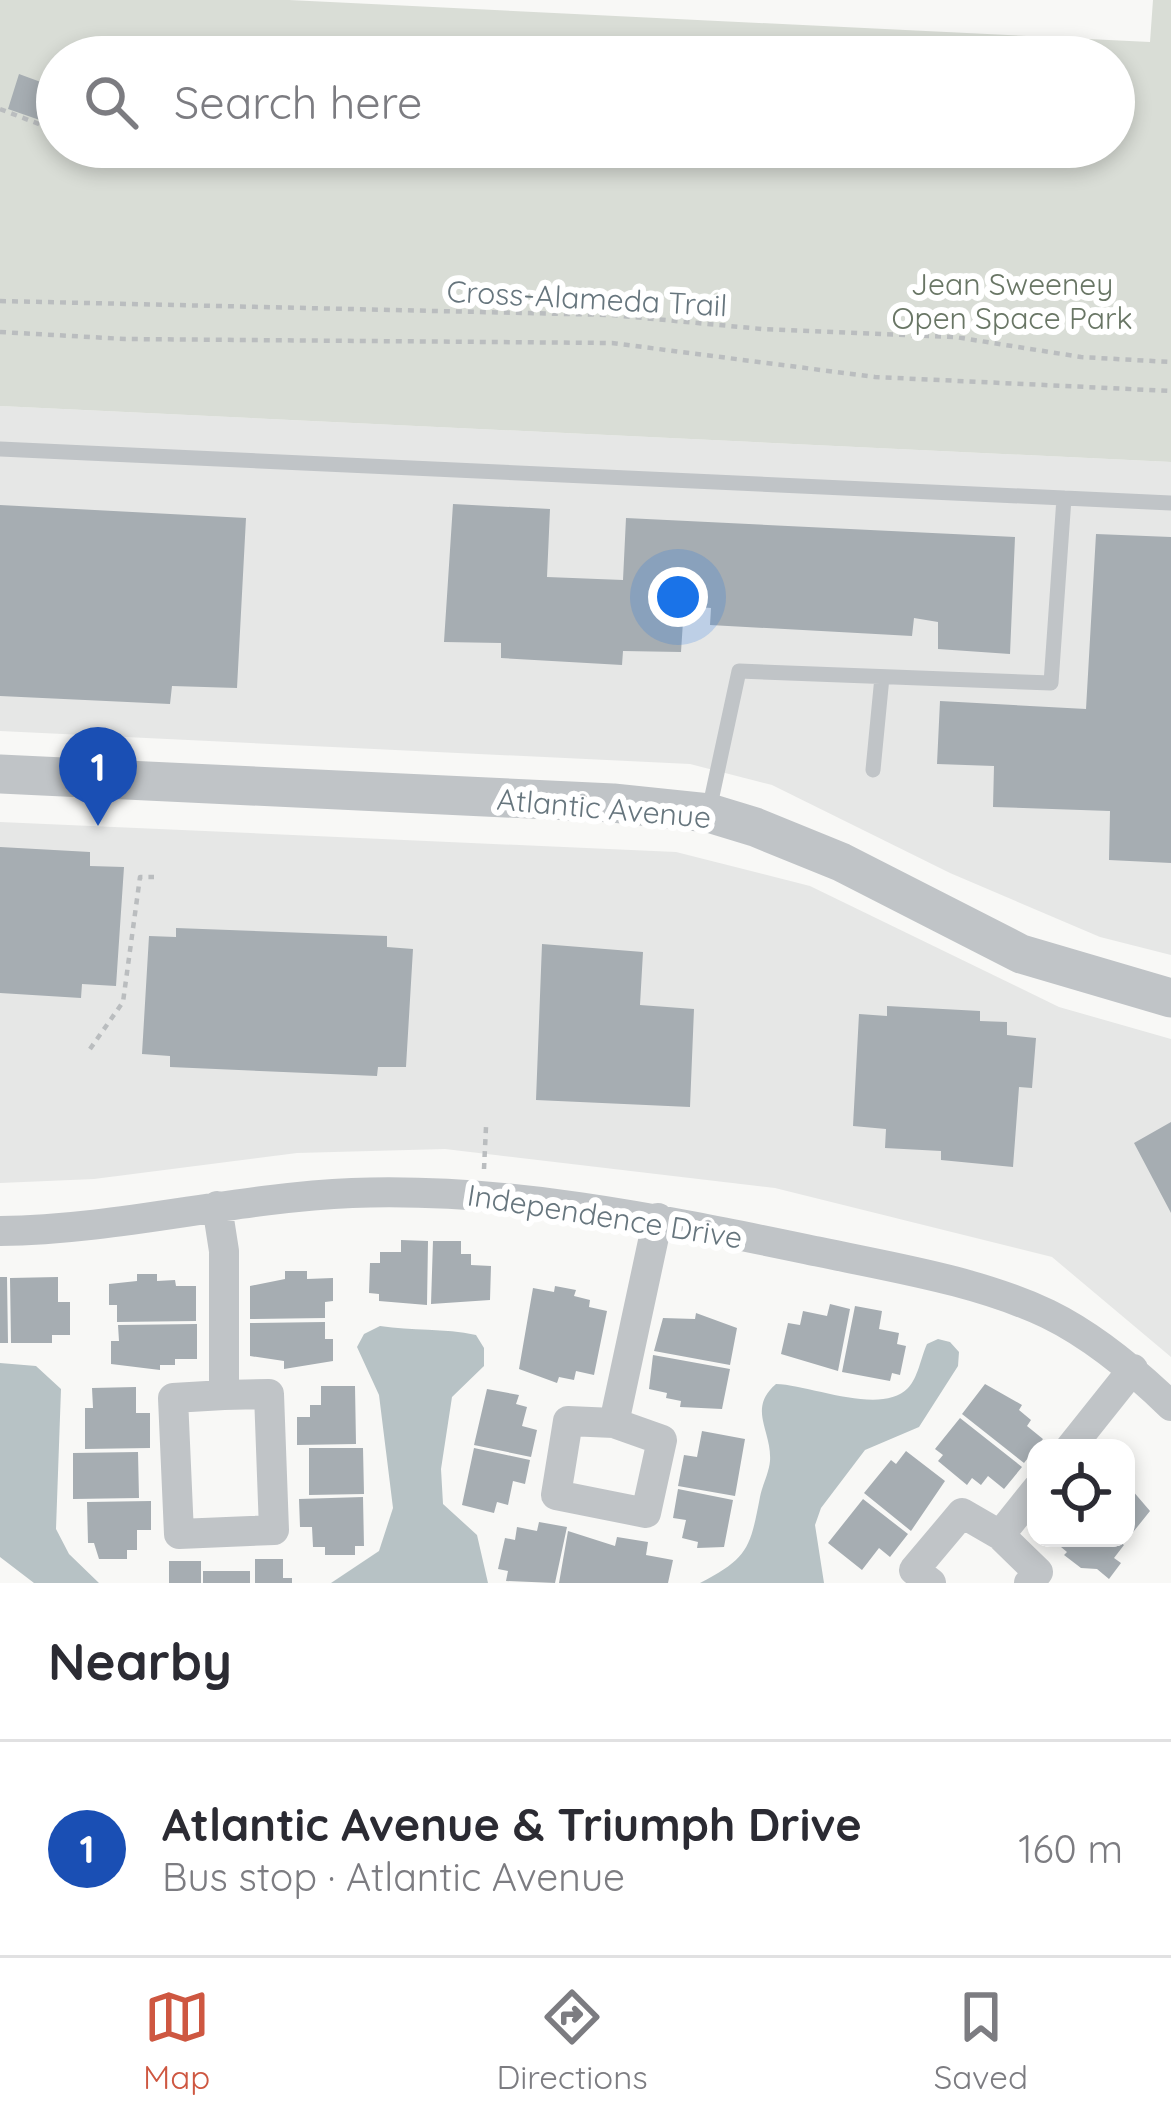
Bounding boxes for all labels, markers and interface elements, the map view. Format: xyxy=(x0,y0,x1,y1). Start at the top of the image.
search box xyxy=(36,36,1135,168)
icon: search xyxy=(78,69,144,135)
text: Search here xyxy=(174,74,422,130)
park label: Jean Sweeney Open Space Park xyxy=(891,265,1133,337)
street label: Cross-Alameda Trail xyxy=(446,272,728,324)
your location xyxy=(648,567,708,627)
pin: 1 xyxy=(59,727,137,826)
street label: Atlantic Avenue xyxy=(495,780,713,836)
street label: Independence Drive xyxy=(465,1176,745,1256)
map controls xyxy=(1027,1439,1135,1547)
button: locate xyxy=(1027,1439,1135,1547)
text: Nearby xyxy=(48,1629,232,1693)
text: Atlantic Avenue & Triumph Drive xyxy=(162,1796,862,1852)
text: 1 xyxy=(79,1824,95,1873)
text: 160 m xyxy=(1018,1824,1123,1873)
text: Bus stop · Atlantic Avenue xyxy=(162,1852,625,1901)
tab: Map xyxy=(143,1984,210,2097)
tab: Directions xyxy=(496,1984,648,2097)
tab: Saved xyxy=(934,1984,1028,2097)

